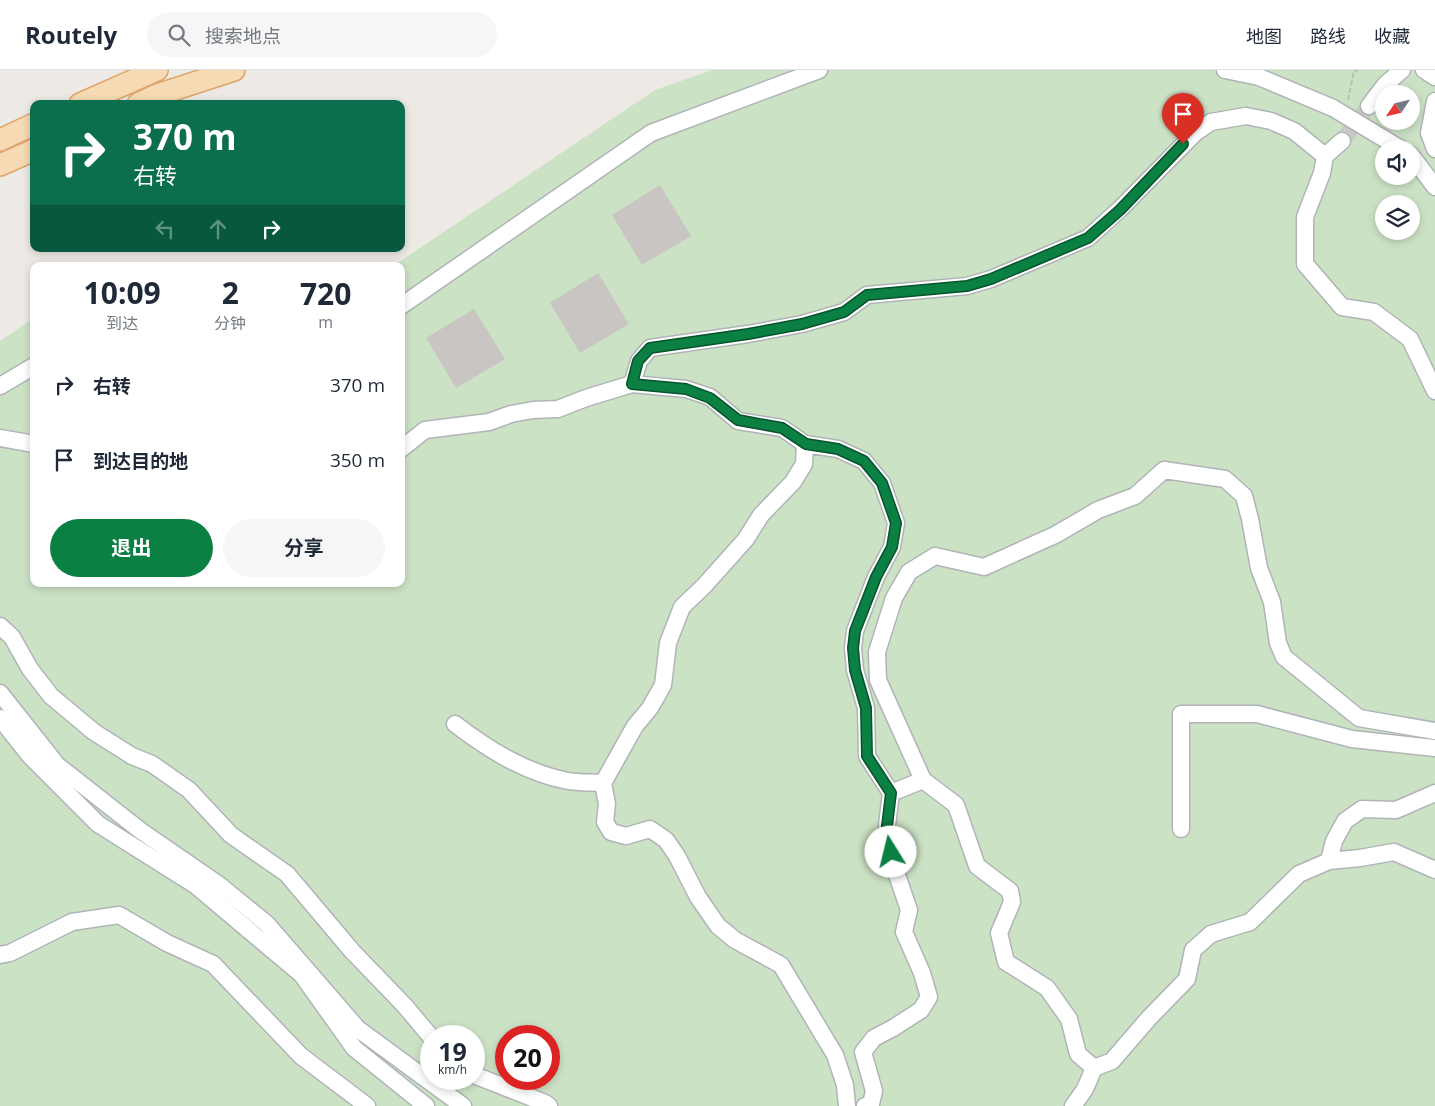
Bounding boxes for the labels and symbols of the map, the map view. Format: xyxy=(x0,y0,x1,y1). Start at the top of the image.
north arrow xyxy=(1375,85,1420,130)
pin xyxy=(1162,93,1204,144)
position arrow xyxy=(864,825,916,877)
speed limit sign: 20 xyxy=(495,1025,560,1090)

